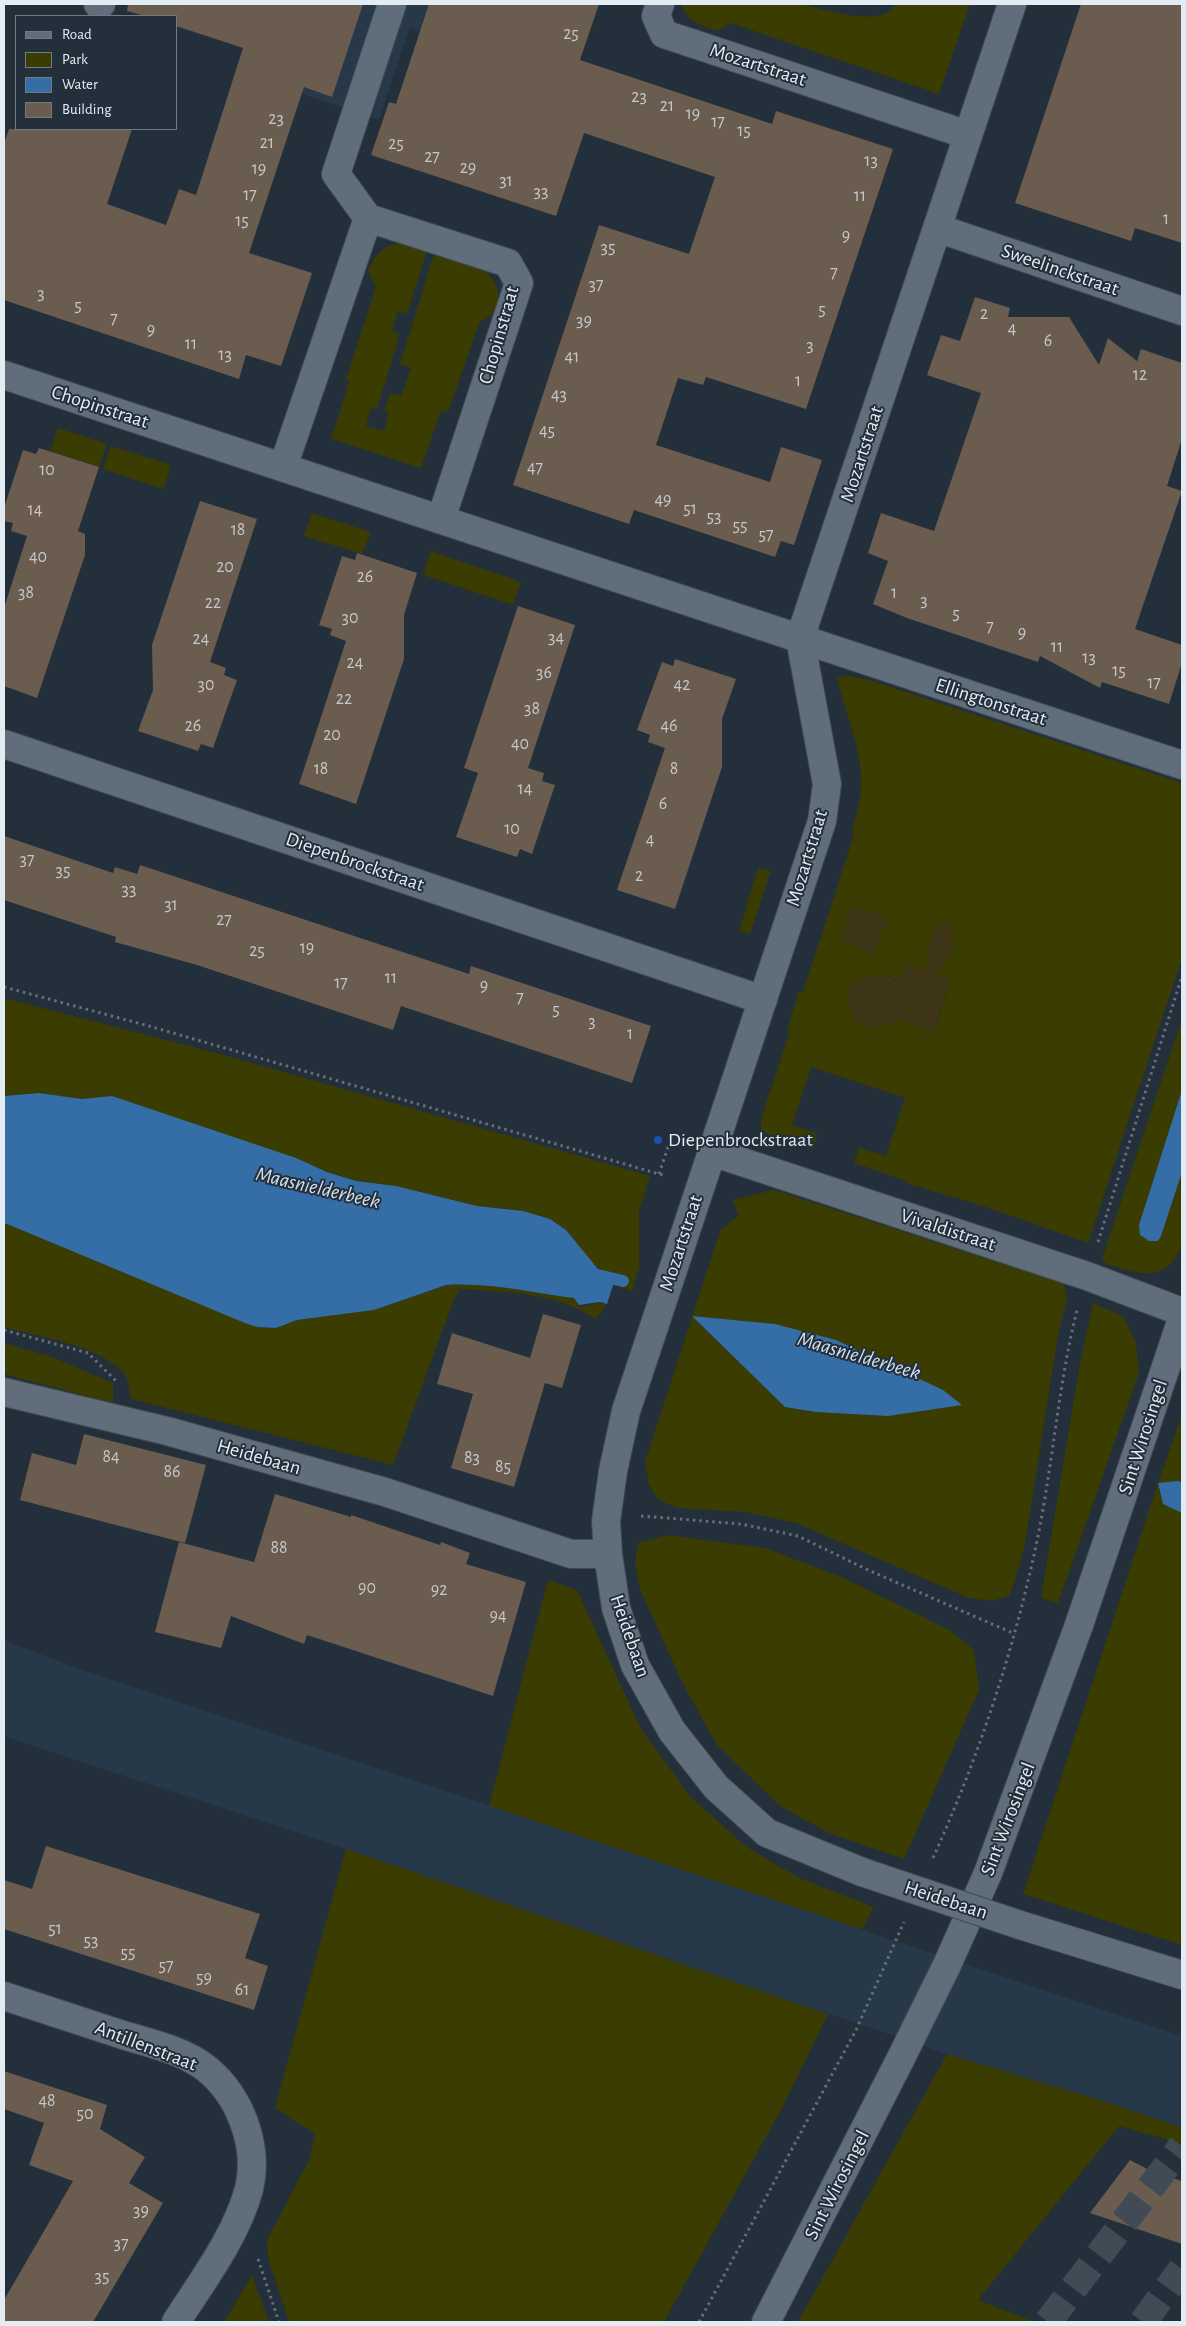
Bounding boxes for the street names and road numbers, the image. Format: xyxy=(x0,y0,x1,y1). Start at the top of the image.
street label: Mozartstraat xyxy=(707,38,809,92)
street label: Sweelinckstraat xyxy=(998,239,1122,301)
street label: Chopinstraat xyxy=(474,283,524,387)
street label: Chopinstraat xyxy=(48,380,152,434)
street label: Mozartstraat xyxy=(835,403,889,505)
street label: Ellingtonstraat xyxy=(932,673,1050,731)
street label: Mozartstraat xyxy=(781,807,833,909)
street label: Diepenbrockstraat xyxy=(283,827,427,897)
street label: Mozartstraat xyxy=(654,1192,708,1294)
street label: Vivaldistraat xyxy=(897,1203,999,1257)
street label: Sint Wirosingel xyxy=(1113,1376,1173,1498)
street label: Heidebaan xyxy=(214,1434,304,1480)
street label: Heidebaan xyxy=(605,1592,655,1680)
street label: Sint Wirosingel xyxy=(975,1759,1041,1879)
street label: Heidebaan xyxy=(901,1875,991,1925)
street label: Antillenstraat xyxy=(92,2016,200,2076)
street label: Sint Wirosingel xyxy=(799,2126,875,2244)

